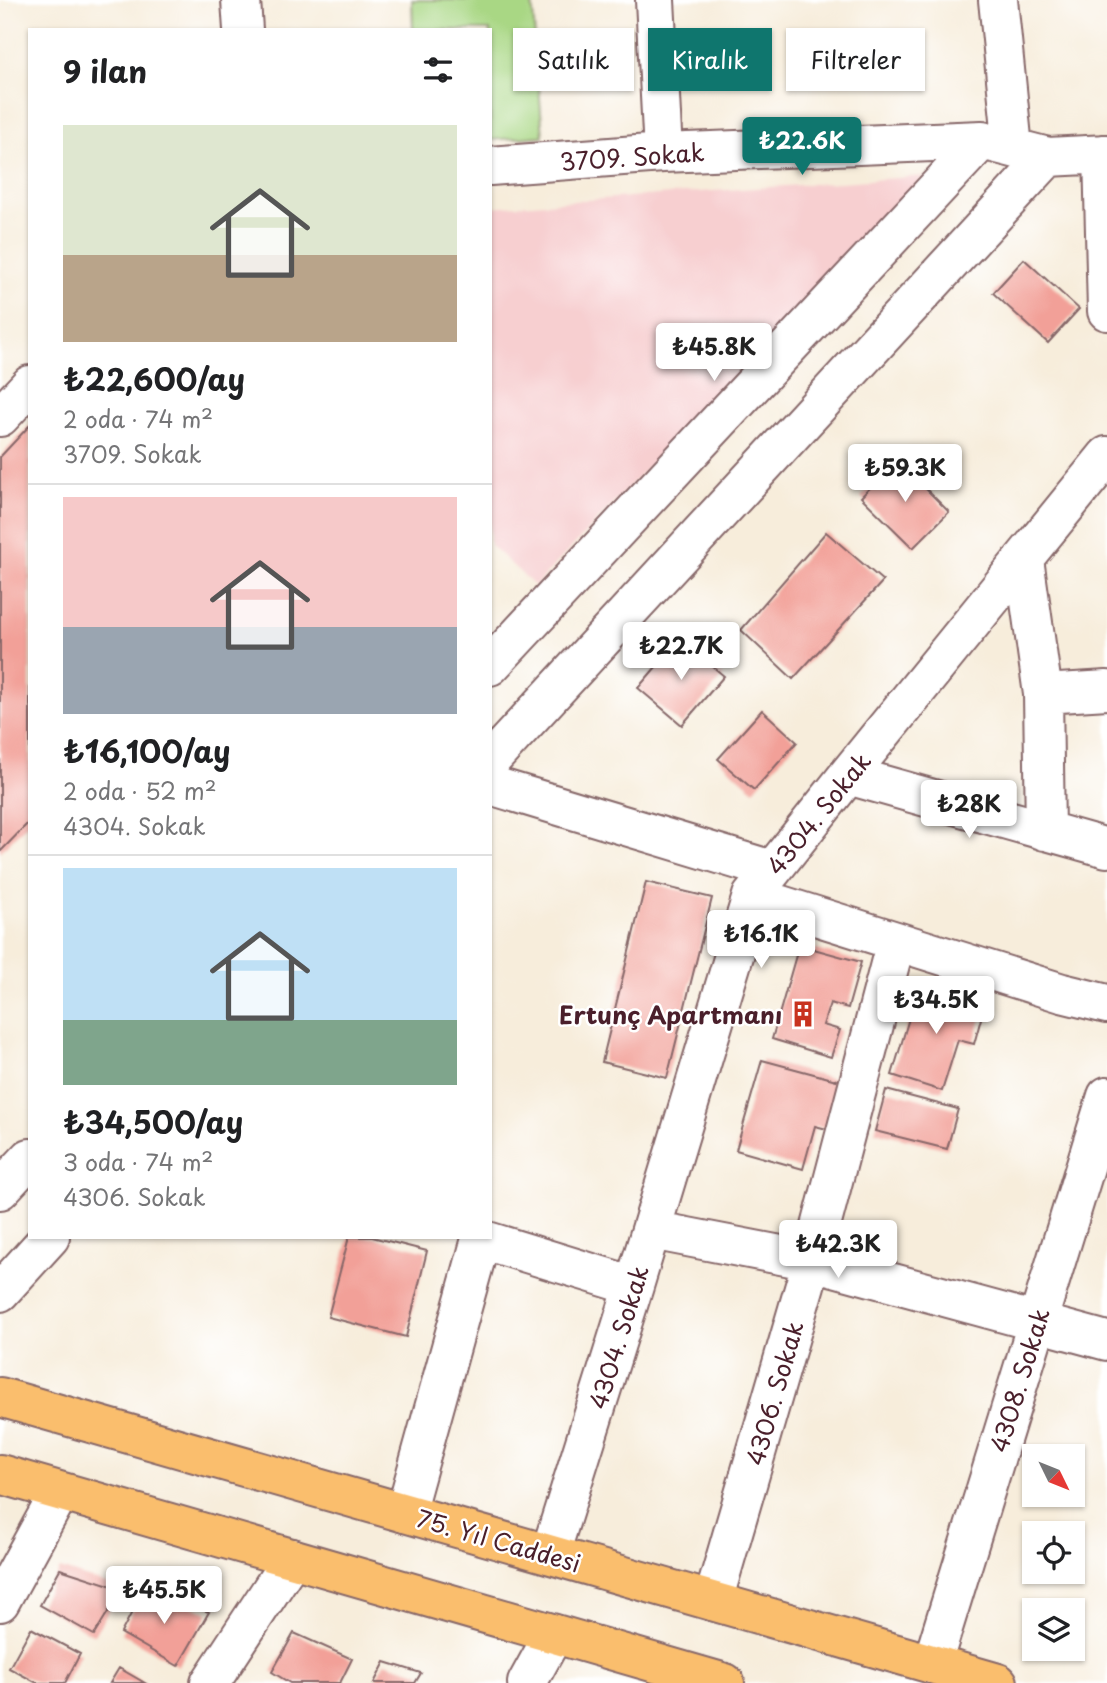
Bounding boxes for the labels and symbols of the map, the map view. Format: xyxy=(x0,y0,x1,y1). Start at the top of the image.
pin: ₺22.6K xyxy=(745,118,859,177)
street label: 3709. Sokak xyxy=(559,133,706,179)
pin: ₺45.8K xyxy=(657,324,771,383)
pin: ₺59.3K xyxy=(848,444,962,504)
pin: ₺22.7K xyxy=(624,622,738,682)
street label: 4304. Sokak xyxy=(757,744,879,882)
pin: ₺28K xyxy=(928,780,1010,840)
pin: ₺16.1K xyxy=(704,911,818,970)
pin: ₺34.5K xyxy=(879,976,993,1036)
place label: Ertunç Apartmanı xyxy=(559,996,782,1032)
building icon: Ertunç Apartmanı xyxy=(788,999,818,1029)
pin: ₺42.3K xyxy=(781,1220,895,1280)
street label: 4304. Sokak xyxy=(579,1260,657,1413)
street label: 4308. Sokak xyxy=(980,1303,1058,1457)
street label: 4306. Sokak xyxy=(736,1316,812,1470)
north arrow xyxy=(1022,1444,1085,1507)
street label: 75. Yıl Caddesi xyxy=(413,1499,585,1581)
pin: ₺45.5K xyxy=(107,1566,221,1626)

